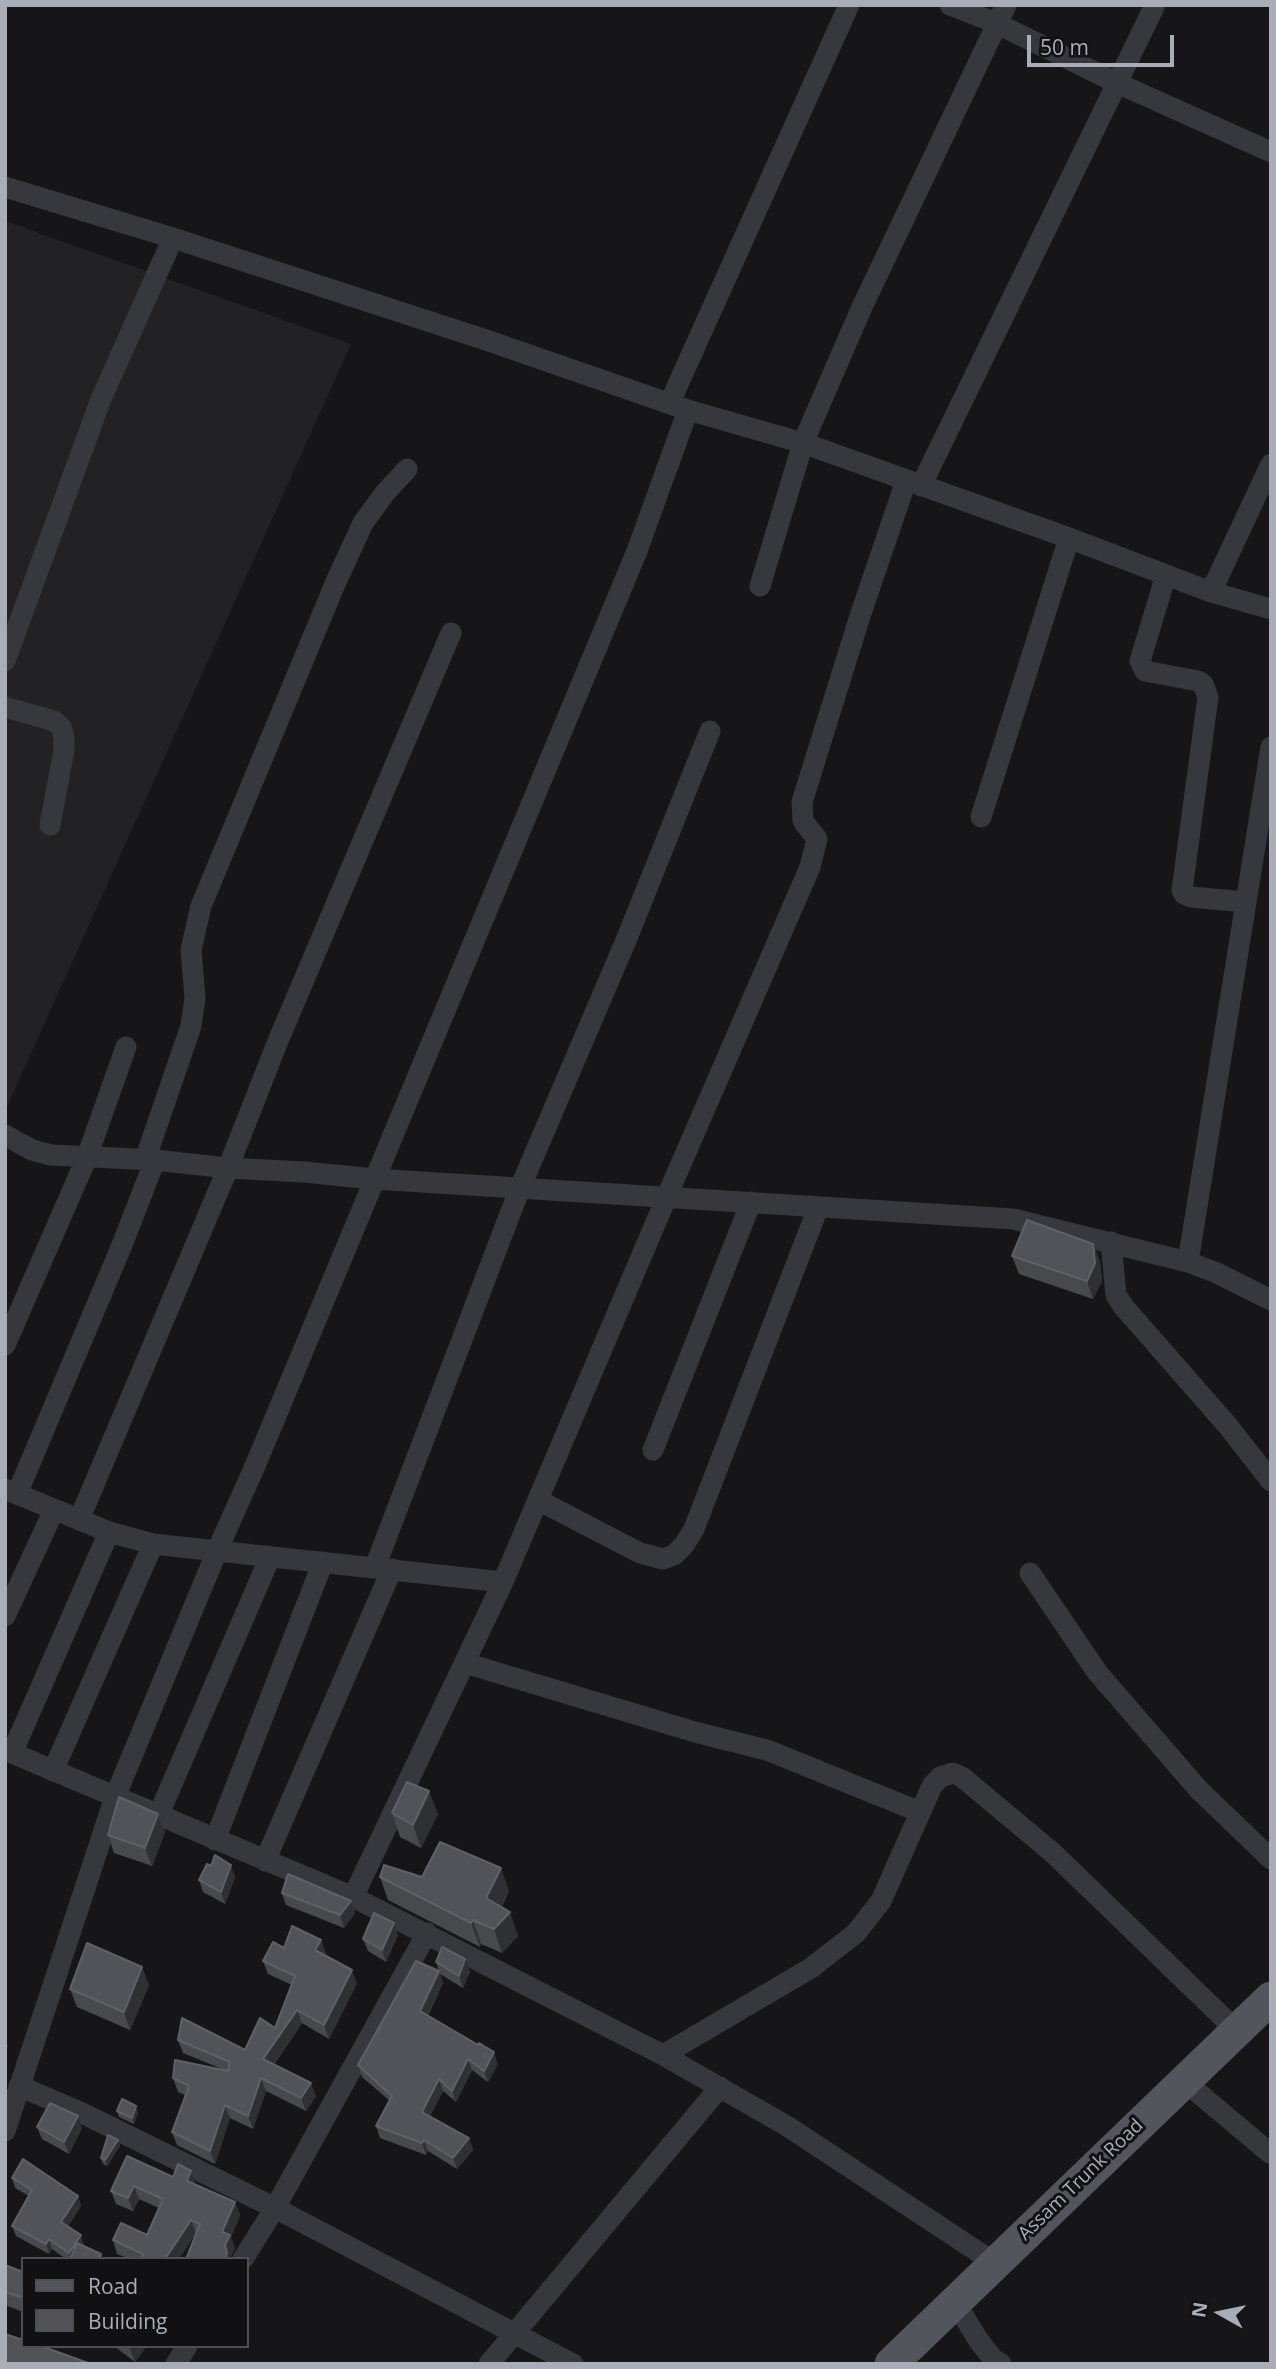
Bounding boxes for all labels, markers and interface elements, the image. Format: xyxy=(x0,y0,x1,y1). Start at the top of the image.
scale bar xyxy=(1031,21,1178,65)
text: 50 m xyxy=(1040,33,1089,61)
street label: Assam Trunk Road xyxy=(1014,2114,1148,2246)
legend xyxy=(21,2257,248,2348)
text: Road xyxy=(88,2272,138,2300)
north arrow xyxy=(1185,2278,1255,2348)
text: N xyxy=(1185,2300,1213,2319)
text: Building xyxy=(88,2307,167,2335)

